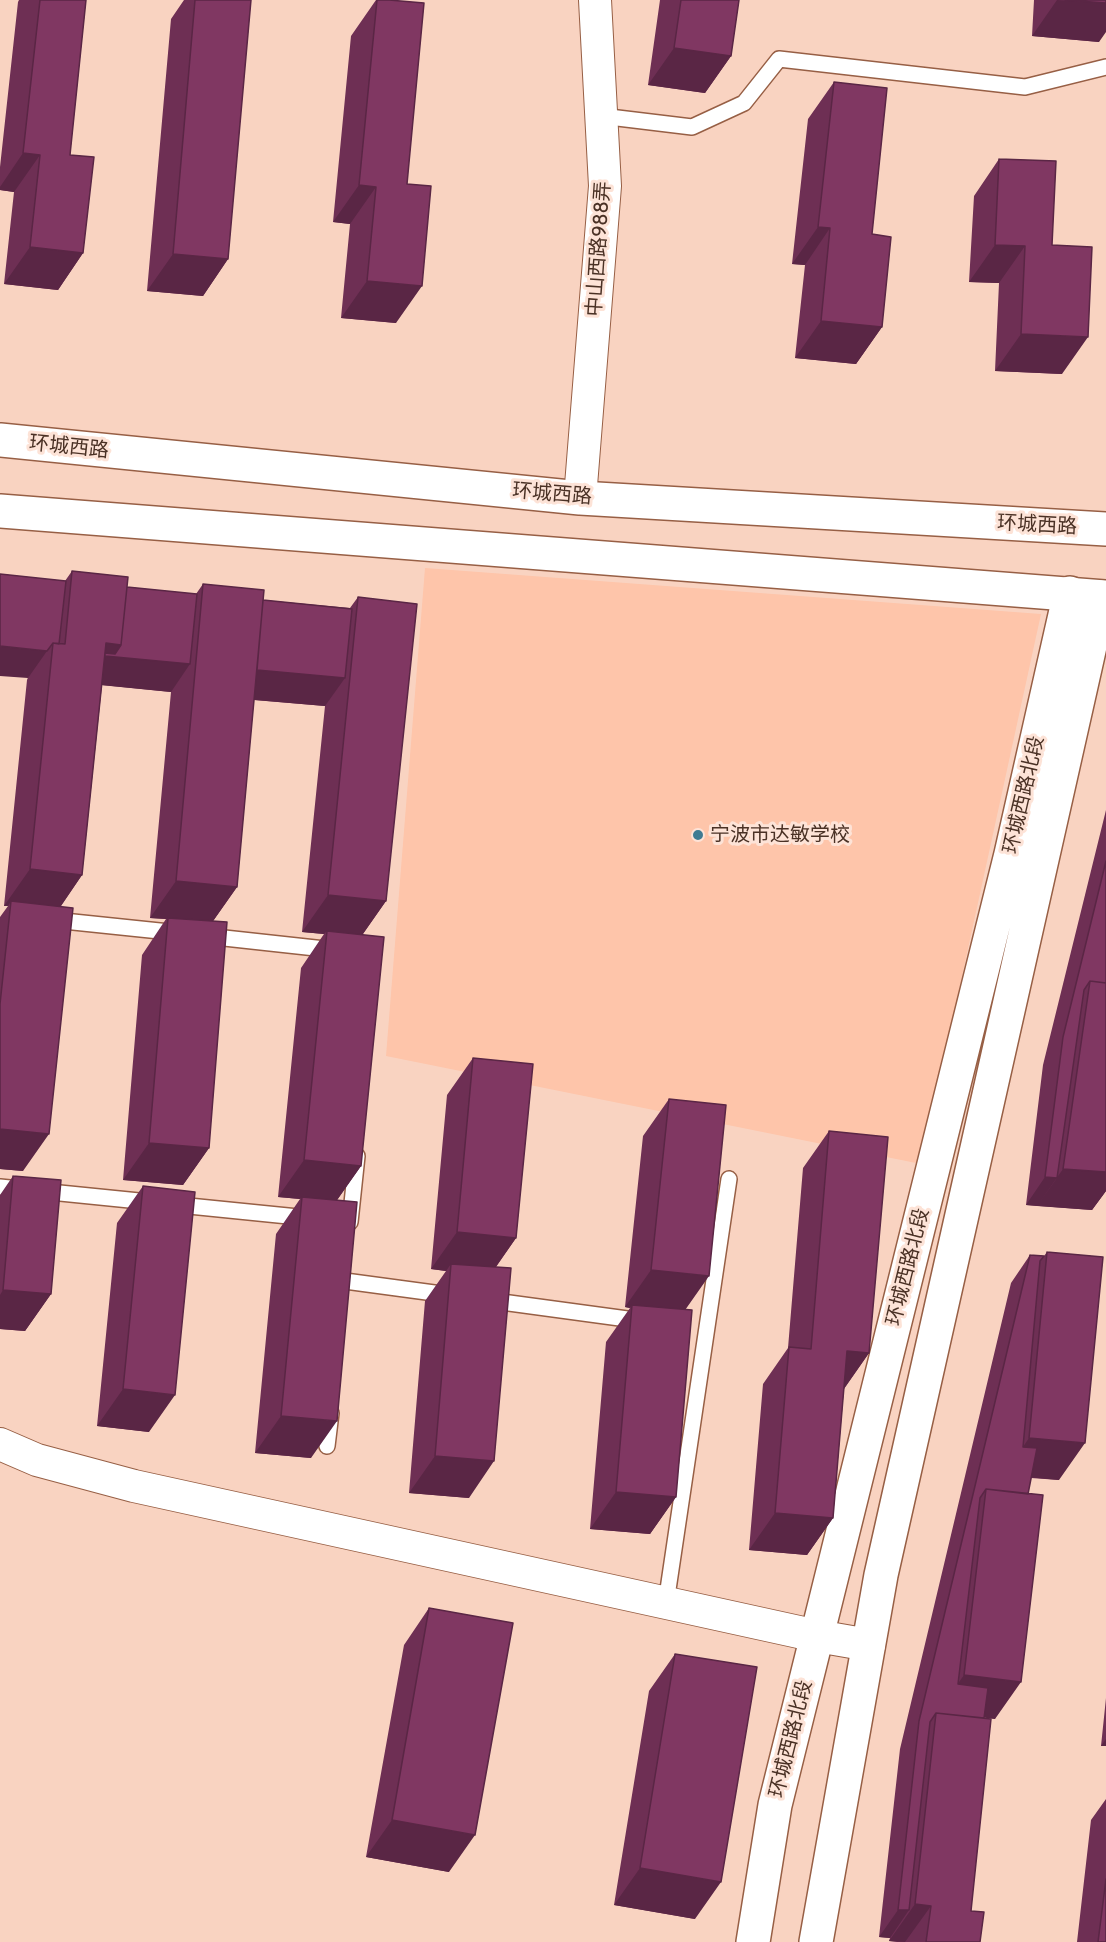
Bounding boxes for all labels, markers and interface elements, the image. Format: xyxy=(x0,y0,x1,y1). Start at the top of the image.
street label: 中山西路988弄 xyxy=(582,181,616,317)
street label: 环城西路 xyxy=(28,431,110,463)
street label: 环城西路 xyxy=(511,479,593,509)
street label: 环城西路 xyxy=(996,511,1078,539)
street label: 环城西路北段 xyxy=(999,734,1049,856)
place label: 宁波市达敏学校 xyxy=(710,823,850,847)
marker: 宁波市达敏学校 xyxy=(691,828,705,842)
street label: 环城西路北段 xyxy=(882,1206,934,1328)
street label: 环城西路北段 xyxy=(765,1678,817,1800)

